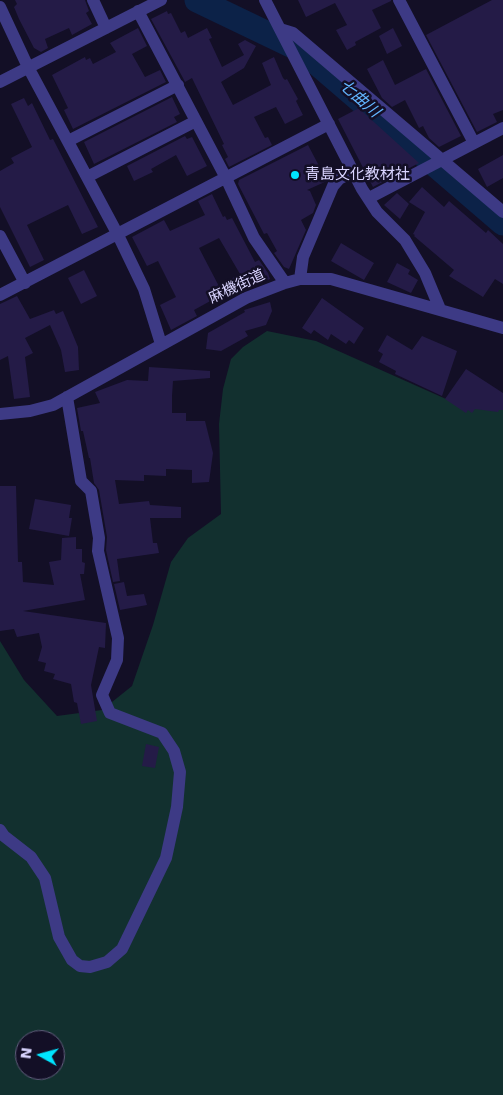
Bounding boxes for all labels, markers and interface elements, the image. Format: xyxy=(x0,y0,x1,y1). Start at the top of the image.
water label: 七曲川 xyxy=(335,76,383,122)
place label: 青島文化教材社 xyxy=(305,166,410,184)
marker: 青島文化教材社 xyxy=(289,169,301,181)
street label: 麻機街道 xyxy=(206,266,268,308)
north arrow xyxy=(15,1030,65,1080)
text: N xyxy=(17,1047,35,1060)

